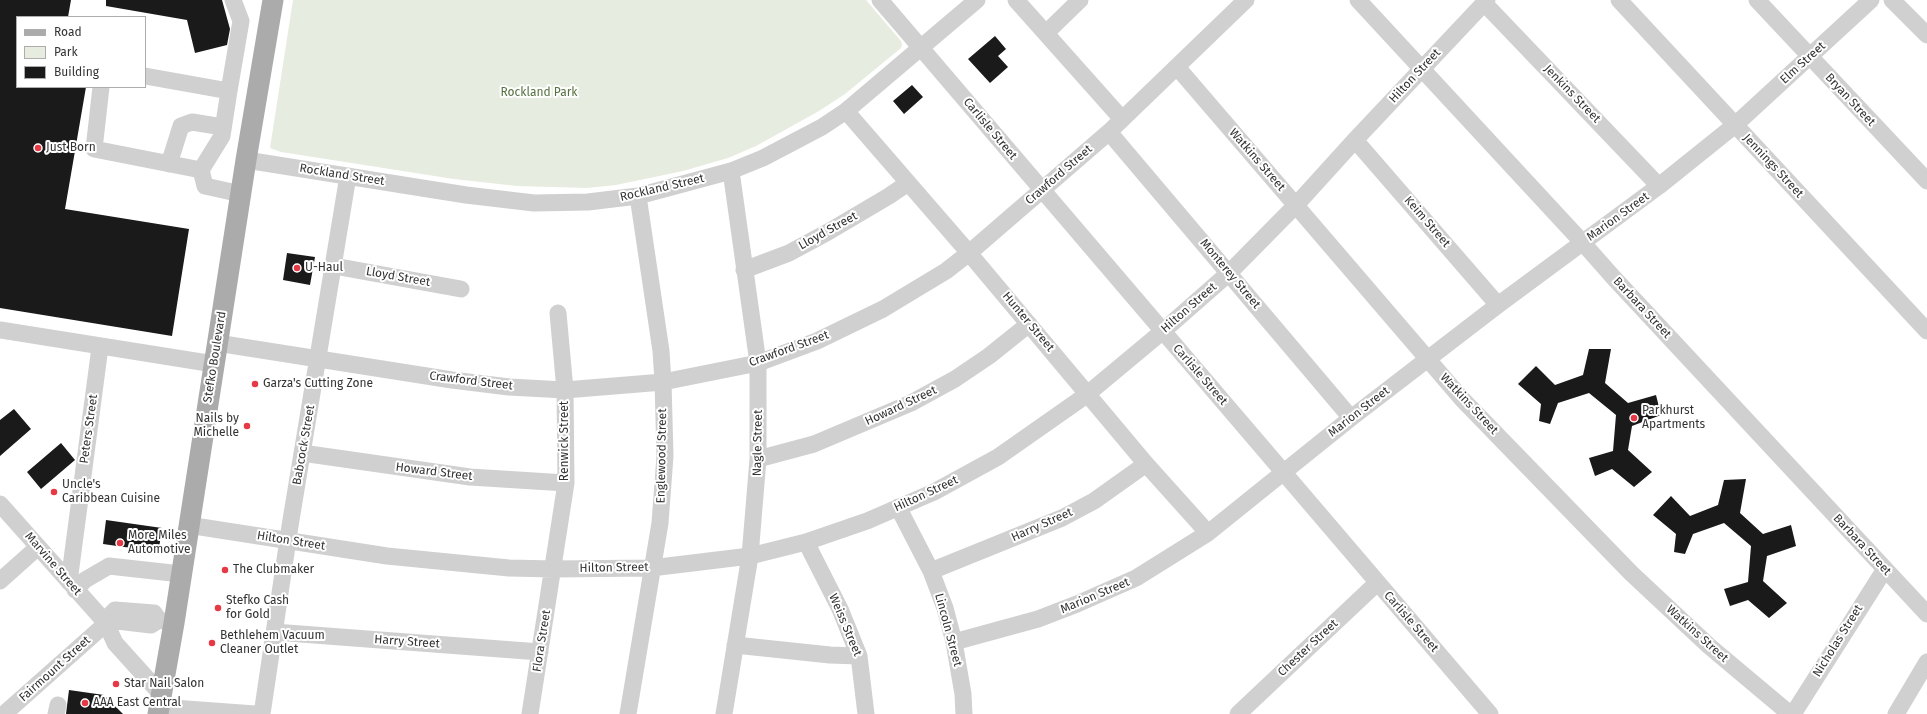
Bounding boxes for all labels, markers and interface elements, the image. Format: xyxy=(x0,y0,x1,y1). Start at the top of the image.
legend xyxy=(16,16,146,88)
text: Road xyxy=(54,25,82,39)
street label: Elm Street xyxy=(1777,39,1829,87)
text: Park xyxy=(54,45,78,59)
street label: Hilton Street xyxy=(1386,46,1444,106)
street label: Jenkins Street xyxy=(1541,62,1603,126)
text: Building xyxy=(54,65,99,79)
street label: Bryan Street xyxy=(1822,71,1878,129)
park label: Rockland Park xyxy=(501,86,577,100)
street label: Carlisle Street xyxy=(960,95,1020,163)
street label: Watkins Street xyxy=(1226,126,1288,194)
street label: Jennings Street xyxy=(1740,131,1806,201)
place label: Just Born xyxy=(46,141,96,155)
street label: Crawford Street xyxy=(1023,142,1095,208)
marker: Just Born xyxy=(33,143,43,153)
street label: Rockland Street xyxy=(298,161,386,189)
street label: Rockland Street xyxy=(619,171,705,205)
street label: Marion Street xyxy=(1584,190,1652,244)
street label: Keim Street xyxy=(1401,194,1453,250)
street label: Lloyd Street xyxy=(796,209,860,253)
street label: Monterey Street xyxy=(1197,236,1263,312)
place label: U-Haul xyxy=(305,261,343,275)
marker: U-Haul xyxy=(292,263,302,273)
street label: Lloyd Street xyxy=(365,264,431,290)
street label: Barbara Street xyxy=(1610,274,1674,342)
street label: Hilton Street xyxy=(1158,280,1220,336)
street label: Hunter Street xyxy=(999,289,1057,355)
street label: Stefko Boulevard xyxy=(201,310,229,404)
street label: Crawford Street xyxy=(747,328,831,370)
street label: Carlisle Street xyxy=(1170,342,1230,408)
street label: Crawford Street xyxy=(428,369,514,393)
street label: Watkins Street xyxy=(1437,370,1501,438)
place label: Garza's Cutting Zone xyxy=(263,377,373,391)
marker: Garza's Cutting Zone xyxy=(250,379,260,389)
street label: Howard Street xyxy=(863,383,939,429)
street label: Marion Street xyxy=(1326,384,1392,440)
street label: Peters Street xyxy=(77,394,101,464)
street label: Renwick Street xyxy=(558,401,572,481)
street label: Babcock Street xyxy=(290,404,318,486)
place label: Parkhurst Apartments xyxy=(1642,404,1705,432)
street label: Englewood Street xyxy=(654,408,670,504)
street label: Nagle Street xyxy=(750,410,766,476)
place label: Nails by Michelle xyxy=(193,412,239,440)
marker: Parkhurst Apartments xyxy=(1629,413,1639,423)
marker: Nails by Michelle xyxy=(242,421,252,431)
street label: Howard Street xyxy=(395,460,473,484)
street label: Hilton Street xyxy=(892,473,960,515)
place label: Uncle's Caribbean Cuisine xyxy=(62,478,160,506)
marker: Uncle's Caribbean Cuisine xyxy=(49,487,59,497)
street label: Harry Street xyxy=(1009,505,1075,545)
street label: Barbara Street xyxy=(1830,511,1894,579)
street label: Hilton Street xyxy=(256,528,326,554)
street label: Marvine Street xyxy=(22,529,84,599)
place label: More Miles Automotive xyxy=(128,529,190,557)
marker: More Miles Automotive xyxy=(115,538,125,548)
street label: Hilton Street xyxy=(579,560,649,576)
place label: The Clubmaker xyxy=(233,563,314,577)
marker: The Clubmaker xyxy=(220,565,230,575)
street label: Marion Street xyxy=(1058,575,1132,617)
street label: Carlisle Street xyxy=(1381,589,1441,655)
street label: Weiss Street xyxy=(825,592,865,658)
street label: Lincoln Street xyxy=(931,592,965,668)
place label: Stefko Cash for Gold xyxy=(226,594,289,622)
street label: Watkins Street xyxy=(1663,602,1731,666)
street label: Nicholas Street xyxy=(1810,602,1866,680)
marker: Stefko Cash for Gold xyxy=(213,603,223,613)
street label: Flora Street xyxy=(530,609,554,673)
street label: Chester Street xyxy=(1275,617,1341,679)
place label: Bethlehem Vacuum Cleaner Outlet xyxy=(220,629,325,657)
street label: Fairmount Street xyxy=(16,633,94,705)
street label: Harry Street xyxy=(374,633,440,651)
marker: Bethlehem Vacuum Cleaner Outlet xyxy=(207,638,217,648)
place label: Star Nail Salon xyxy=(124,677,204,691)
marker: Star Nail Salon xyxy=(111,679,121,689)
place label: AAA East Central xyxy=(93,696,181,710)
marker: AAA East Central xyxy=(80,698,90,708)

